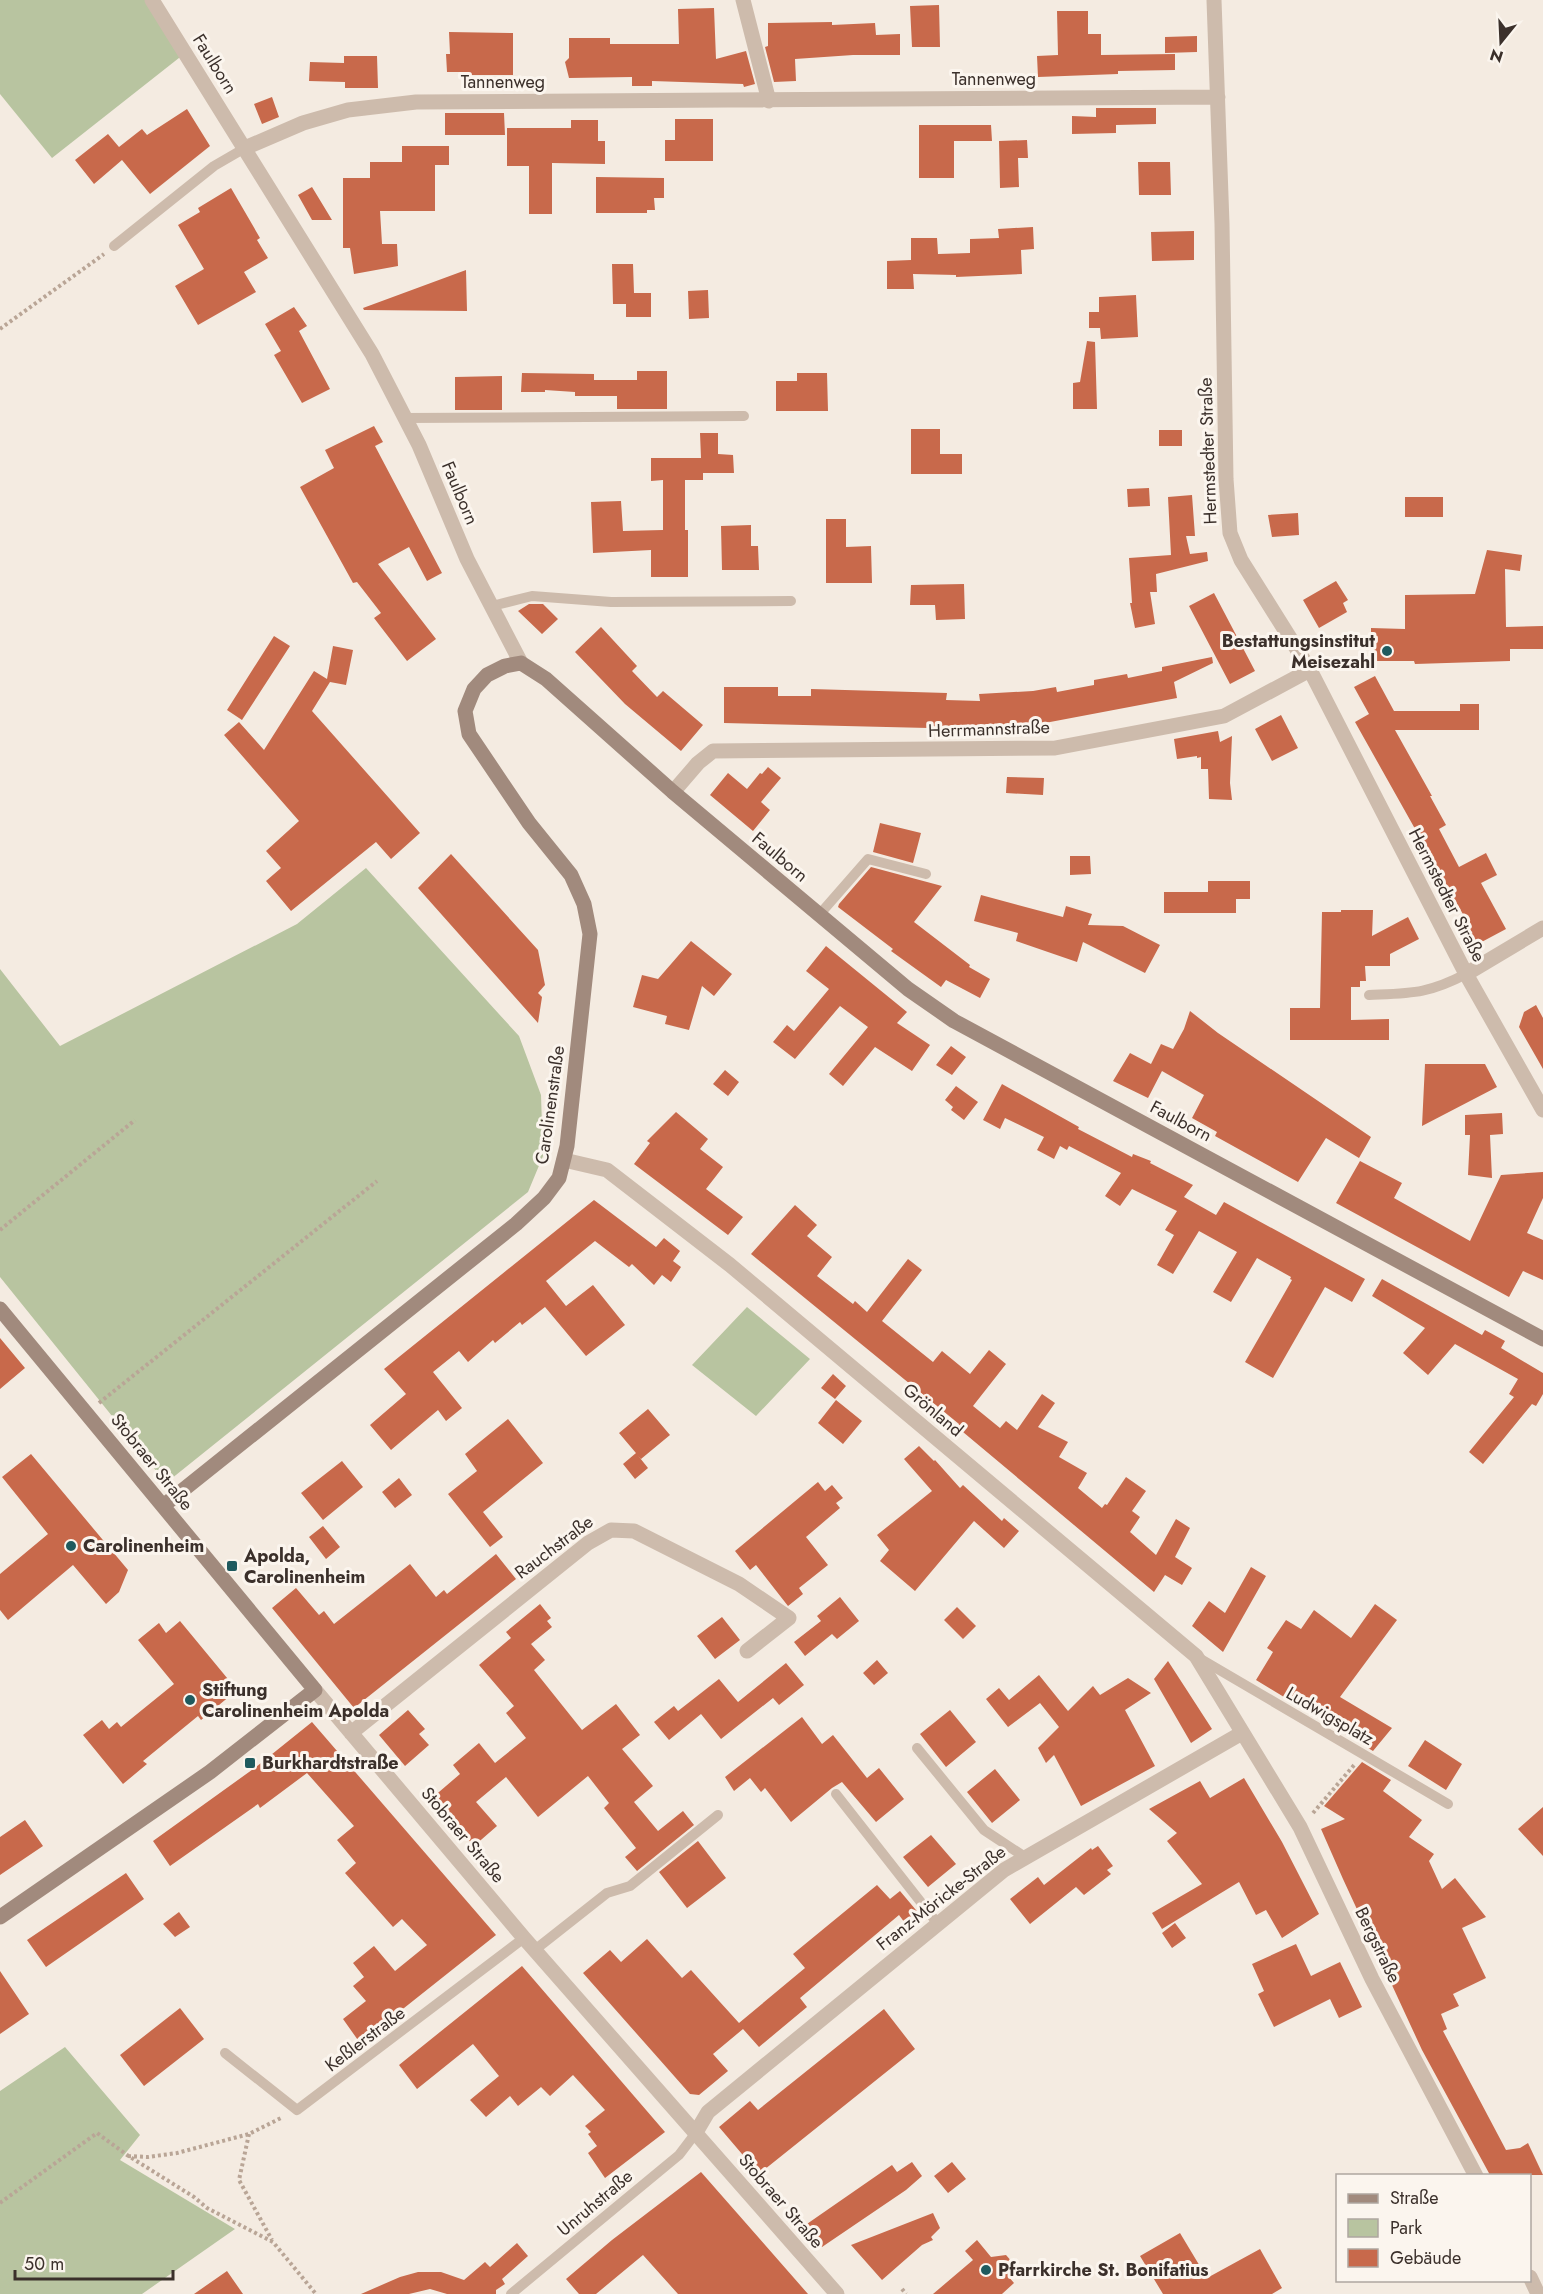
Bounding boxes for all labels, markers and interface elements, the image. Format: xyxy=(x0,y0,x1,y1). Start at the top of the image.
north arrow xyxy=(1471,12,1531,72)
street label: Faulborn xyxy=(186,29,244,99)
text: N xyxy=(1487,43,1506,69)
street label: Tannenweg xyxy=(952,66,1036,92)
street label: Tannenweg xyxy=(461,69,545,95)
street label: Hermstedter Straße xyxy=(1192,377,1224,525)
street label: Faulborn xyxy=(435,457,485,529)
place label: Bestattungsinstitut Meisezahl xyxy=(1222,628,1375,675)
marker: Bestattungsinstitut Meisezahl xyxy=(1380,644,1394,658)
street label: Herrmannstraße xyxy=(928,714,1050,744)
street label: Hermstedter Straße xyxy=(1402,824,1492,966)
street label: Faulborn xyxy=(746,826,814,888)
street label: Carolinenstraße xyxy=(529,1044,571,1166)
street label: Faulborn xyxy=(1146,1094,1216,1148)
street label: Grönland xyxy=(897,1377,969,1443)
street label: Stobraer Straße xyxy=(105,1408,199,1516)
street label: Rauchstraße xyxy=(509,1509,599,1585)
place label: Carolinenheim xyxy=(83,1533,204,1559)
marker: Carolinenheim xyxy=(64,1539,78,1553)
place label: Apolda, Carolinenheim xyxy=(243,1543,365,1590)
marker: Apolda, Carolinenheim xyxy=(225,1559,239,1573)
place label: Stiftung Carolinenheim Apolda xyxy=(202,1677,389,1724)
street label: Ludwigsplatz xyxy=(1281,1680,1379,1752)
marker: Stiftung Carolinenheim Apolda xyxy=(183,1693,197,1707)
place label: Burkhardtstraße xyxy=(262,1750,398,1776)
marker: Burkhardtstraße xyxy=(243,1756,257,1770)
street label: Stobraer Straße xyxy=(415,1781,511,1889)
street label: Franz-Möricke-Straße xyxy=(871,1839,1011,1957)
street label: Bergstraße xyxy=(1348,1903,1408,1987)
street label: Keßlerstraße xyxy=(319,2000,411,2078)
street label: Stobraer Straße xyxy=(732,2148,830,2254)
street label: Unruhstraße xyxy=(552,2164,638,2242)
legend xyxy=(1336,2174,1531,2282)
text: Straße xyxy=(1390,2185,1438,2211)
text: Park xyxy=(1390,2215,1422,2241)
scale bar xyxy=(15,2243,172,2281)
text: Gebäude xyxy=(1390,2245,1461,2271)
text: 50 m xyxy=(24,2251,64,2277)
place label: Pfarrkirche St. Bonifatius xyxy=(998,2257,1208,2283)
marker: Pfarrkirche St. Bonifatius xyxy=(979,2263,993,2277)

